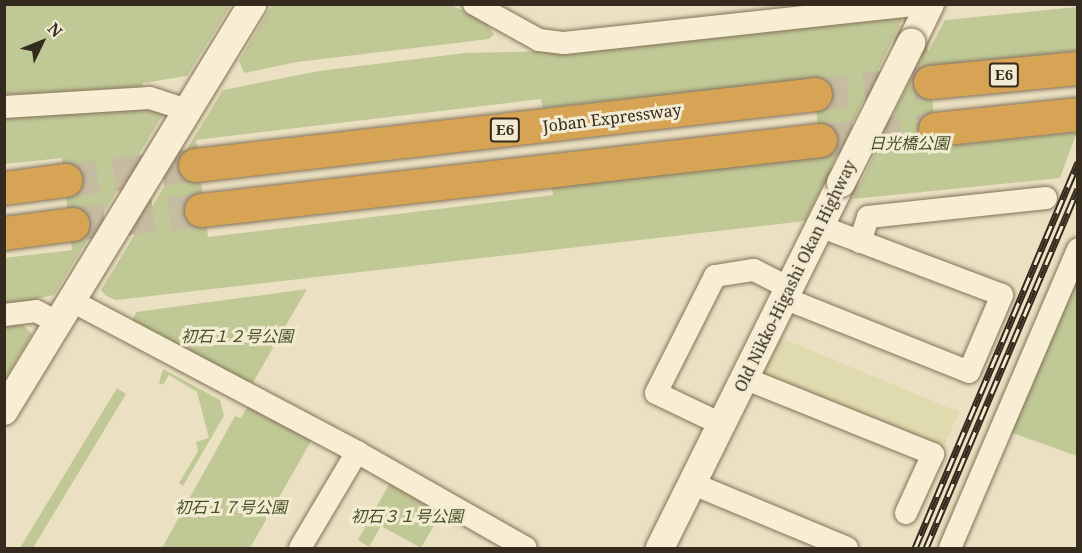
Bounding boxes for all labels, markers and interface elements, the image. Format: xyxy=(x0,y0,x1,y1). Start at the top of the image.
north arrow xyxy=(12,12,72,72)
text: N xyxy=(43,18,68,42)
road number: E6 xyxy=(988,63,1020,87)
street label: Joban Expressway xyxy=(542,100,682,136)
road number: E6 xyxy=(488,118,522,142)
park label: 日光橋公園 xyxy=(869,133,949,153)
street label: Old Nikko-Higashi Okan Highway xyxy=(730,157,860,395)
park label: 初石１２号公園 xyxy=(181,326,293,346)
park label: 初石１７号公園 xyxy=(175,497,287,517)
park label: 初石３１号公園 xyxy=(351,506,463,526)

